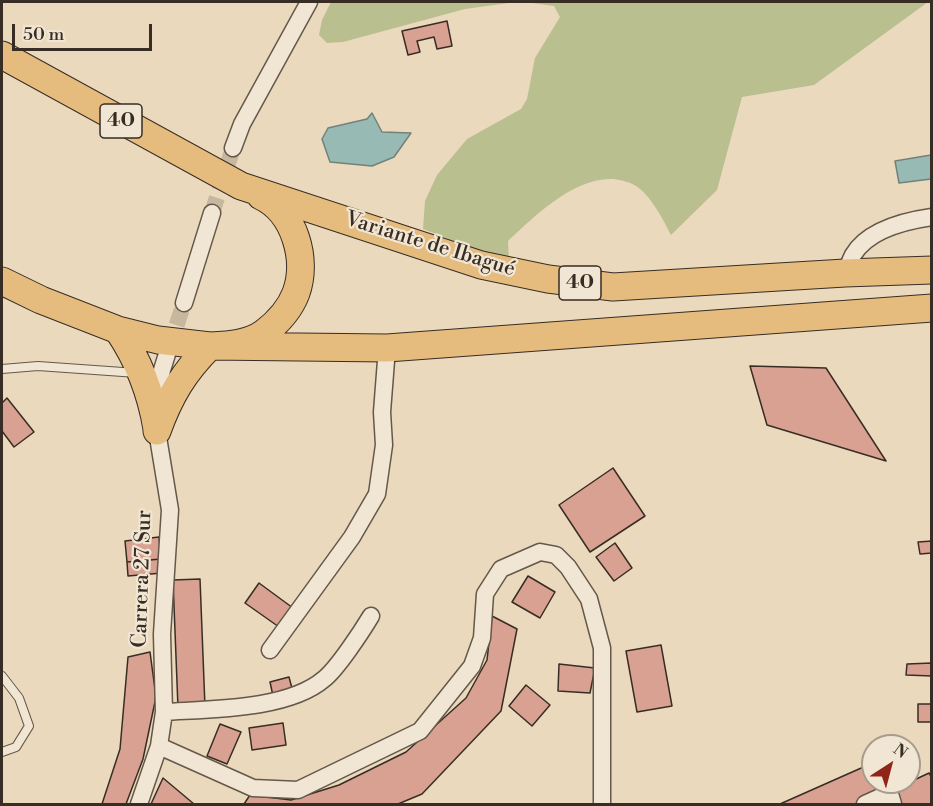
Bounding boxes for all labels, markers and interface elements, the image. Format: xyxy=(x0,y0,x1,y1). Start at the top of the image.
scale bar xyxy=(15,12,154,50)
text: 50 m xyxy=(23,23,64,46)
road number: 40 xyxy=(100,104,142,138)
street label: Variante de Ibagué xyxy=(342,207,518,283)
road number: 40 xyxy=(559,266,601,300)
street label: Carrera 27 Sur xyxy=(128,510,158,648)
north arrow xyxy=(861,734,921,794)
text: N xyxy=(889,739,911,763)

